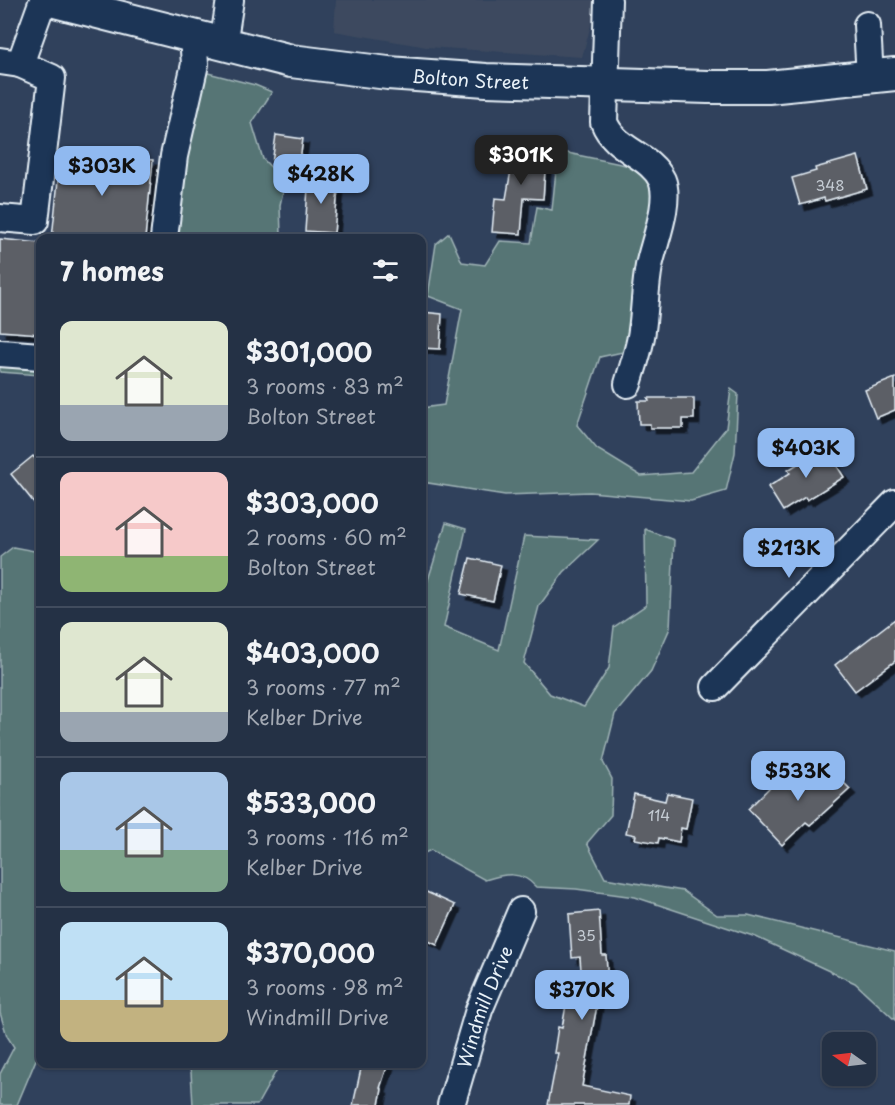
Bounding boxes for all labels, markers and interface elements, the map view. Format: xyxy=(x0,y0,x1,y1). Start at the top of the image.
street label: Bolton Street xyxy=(411,61,529,95)
pin: $301K xyxy=(479,135,563,186)
text: $301K xyxy=(489,139,553,169)
pin: $303K xyxy=(60,146,144,197)
text: $303K xyxy=(68,150,136,180)
pin: $428K xyxy=(279,154,363,205)
text: $428K xyxy=(287,158,355,188)
house number: 348 xyxy=(815,173,845,196)
text: 7 homes xyxy=(60,251,164,290)
icon: filters xyxy=(369,254,402,287)
text: $301,000 xyxy=(246,332,372,371)
icon: home xyxy=(108,345,180,417)
text: 3 rooms · 83 m² xyxy=(246,371,404,401)
text: Bolton Street xyxy=(246,401,376,431)
pin: $403K xyxy=(764,428,848,479)
text: $403K xyxy=(772,432,840,462)
text: $303,000 xyxy=(246,483,379,522)
icon: home xyxy=(108,496,180,568)
text: 2 rooms · 60 m² xyxy=(246,522,407,552)
pin: $213K xyxy=(747,528,831,579)
text: $213K xyxy=(757,532,821,562)
text: Bolton Street xyxy=(246,552,376,582)
text: $403,000 xyxy=(246,633,380,672)
icon: home xyxy=(108,646,180,718)
text: 3 rooms · 77 m² xyxy=(246,672,401,702)
text: Kelber Drive xyxy=(246,702,363,732)
pin: $533K xyxy=(756,751,840,802)
text: $533K xyxy=(765,755,831,785)
text: $533,000 xyxy=(246,783,376,822)
icon: home xyxy=(108,796,180,868)
house number: 114 xyxy=(648,803,670,826)
text: 3 rooms · 116 m² xyxy=(246,822,409,852)
text: Kelber Drive xyxy=(246,852,363,882)
house number: 35 xyxy=(576,923,596,946)
text: $370,000 xyxy=(246,933,375,972)
street label: Windmill Drive xyxy=(449,941,518,1071)
icon: home xyxy=(108,946,180,1018)
pin: $370K xyxy=(540,970,624,1021)
text: 3 rooms · 98 m² xyxy=(246,972,404,1002)
text: $370K xyxy=(549,974,615,1004)
text: Windmill Drive xyxy=(246,1002,389,1032)
north arrow xyxy=(822,1032,876,1086)
map controls xyxy=(822,1032,876,1086)

